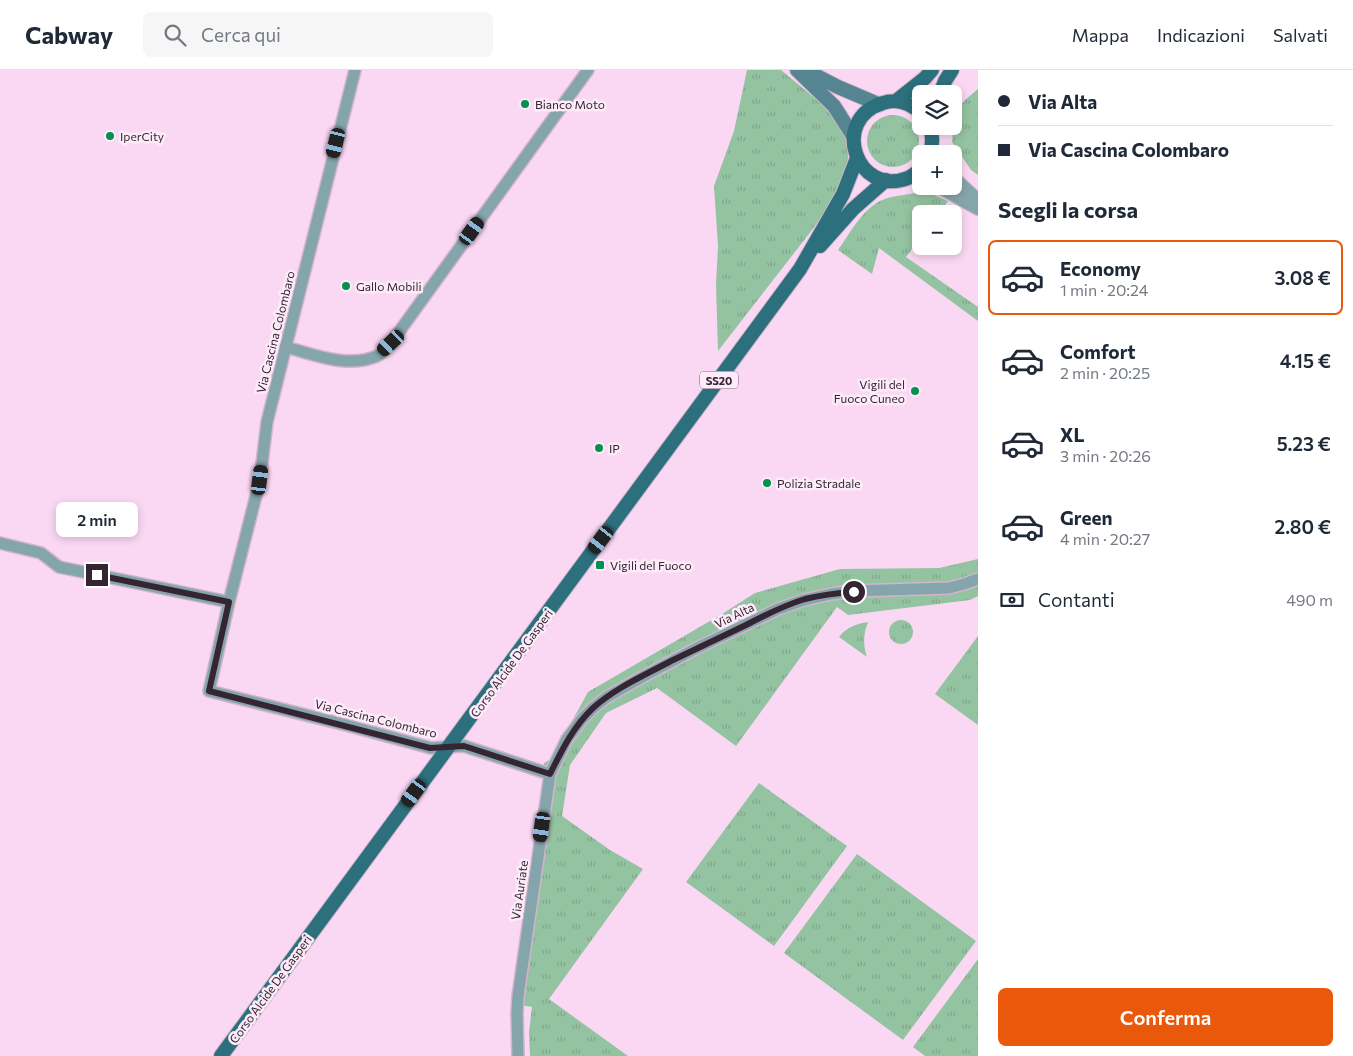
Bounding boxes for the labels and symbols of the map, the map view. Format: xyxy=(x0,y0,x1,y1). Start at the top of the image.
place label: Bianco Moto xyxy=(535,97,605,111)
marker: Bianco Moto xyxy=(519,98,531,110)
car xyxy=(325,127,346,159)
place label: IperCity xyxy=(120,129,164,143)
marker: IperCity xyxy=(104,130,116,142)
car xyxy=(457,214,486,248)
street label: Via Cascina Colombaro xyxy=(253,269,297,395)
place label: Gallo Mobili xyxy=(356,279,422,293)
marker: Gallo Mobili xyxy=(340,280,352,292)
car xyxy=(374,327,407,359)
road number: SS20 xyxy=(700,372,738,388)
place label: Vigili del Fuoco Cuneo xyxy=(834,377,905,405)
marker: Vigili del Fuoco Cuneo xyxy=(909,385,921,397)
place label: IP xyxy=(609,441,620,455)
marker: IP xyxy=(593,442,605,454)
car xyxy=(250,464,269,496)
place label: Polizia Stradale xyxy=(777,476,861,490)
marker: Polizia Stradale xyxy=(761,477,773,489)
callout: 2 min xyxy=(56,502,138,538)
car xyxy=(585,524,616,556)
place label: Vigili del Fuoco xyxy=(610,558,692,572)
marker: Vigili del Fuoco xyxy=(594,559,606,571)
route end xyxy=(86,564,108,586)
route start xyxy=(843,581,865,603)
street label: Via Alta xyxy=(712,599,756,631)
street label: Corso Alcide De Gasperi xyxy=(467,606,555,720)
street label: Via Cascina Colombaro xyxy=(313,696,439,740)
car xyxy=(399,776,428,810)
car xyxy=(532,811,551,843)
street label: Via Auriate xyxy=(508,859,530,921)
street label: Corso Alcide De Gasperi xyxy=(226,932,314,1046)

